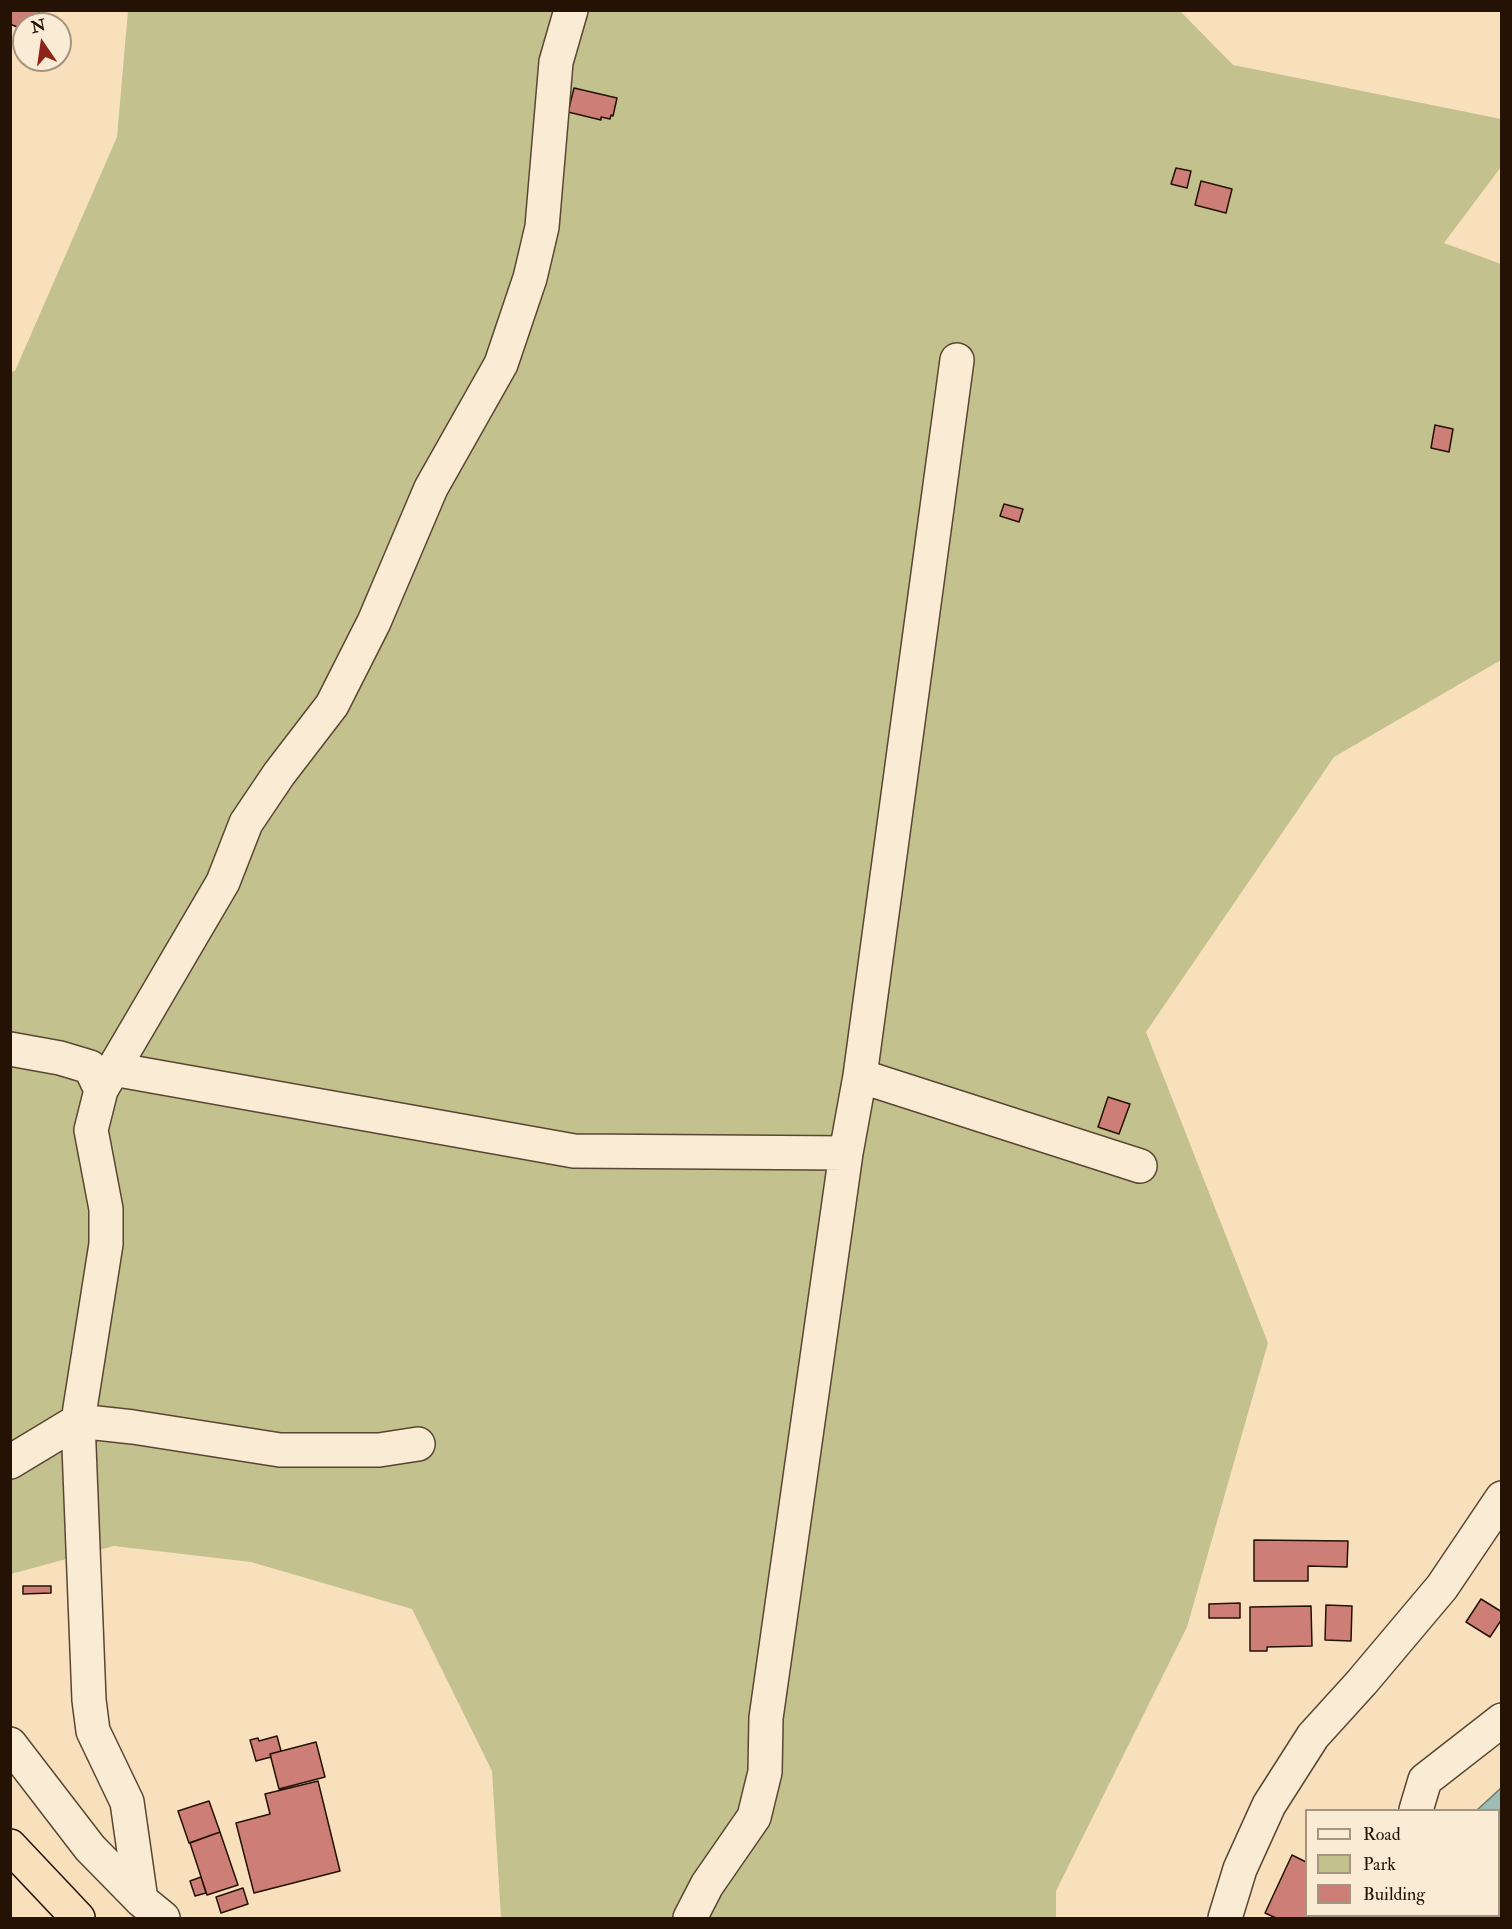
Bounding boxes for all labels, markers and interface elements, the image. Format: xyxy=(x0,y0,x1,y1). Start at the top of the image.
north arrow xyxy=(12,12,72,72)
text: N xyxy=(29,15,48,38)
legend xyxy=(1305,1809,1500,1917)
text: Road xyxy=(1363,1823,1401,1846)
text: Park xyxy=(1363,1853,1396,1876)
text: Building xyxy=(1363,1883,1425,1906)

